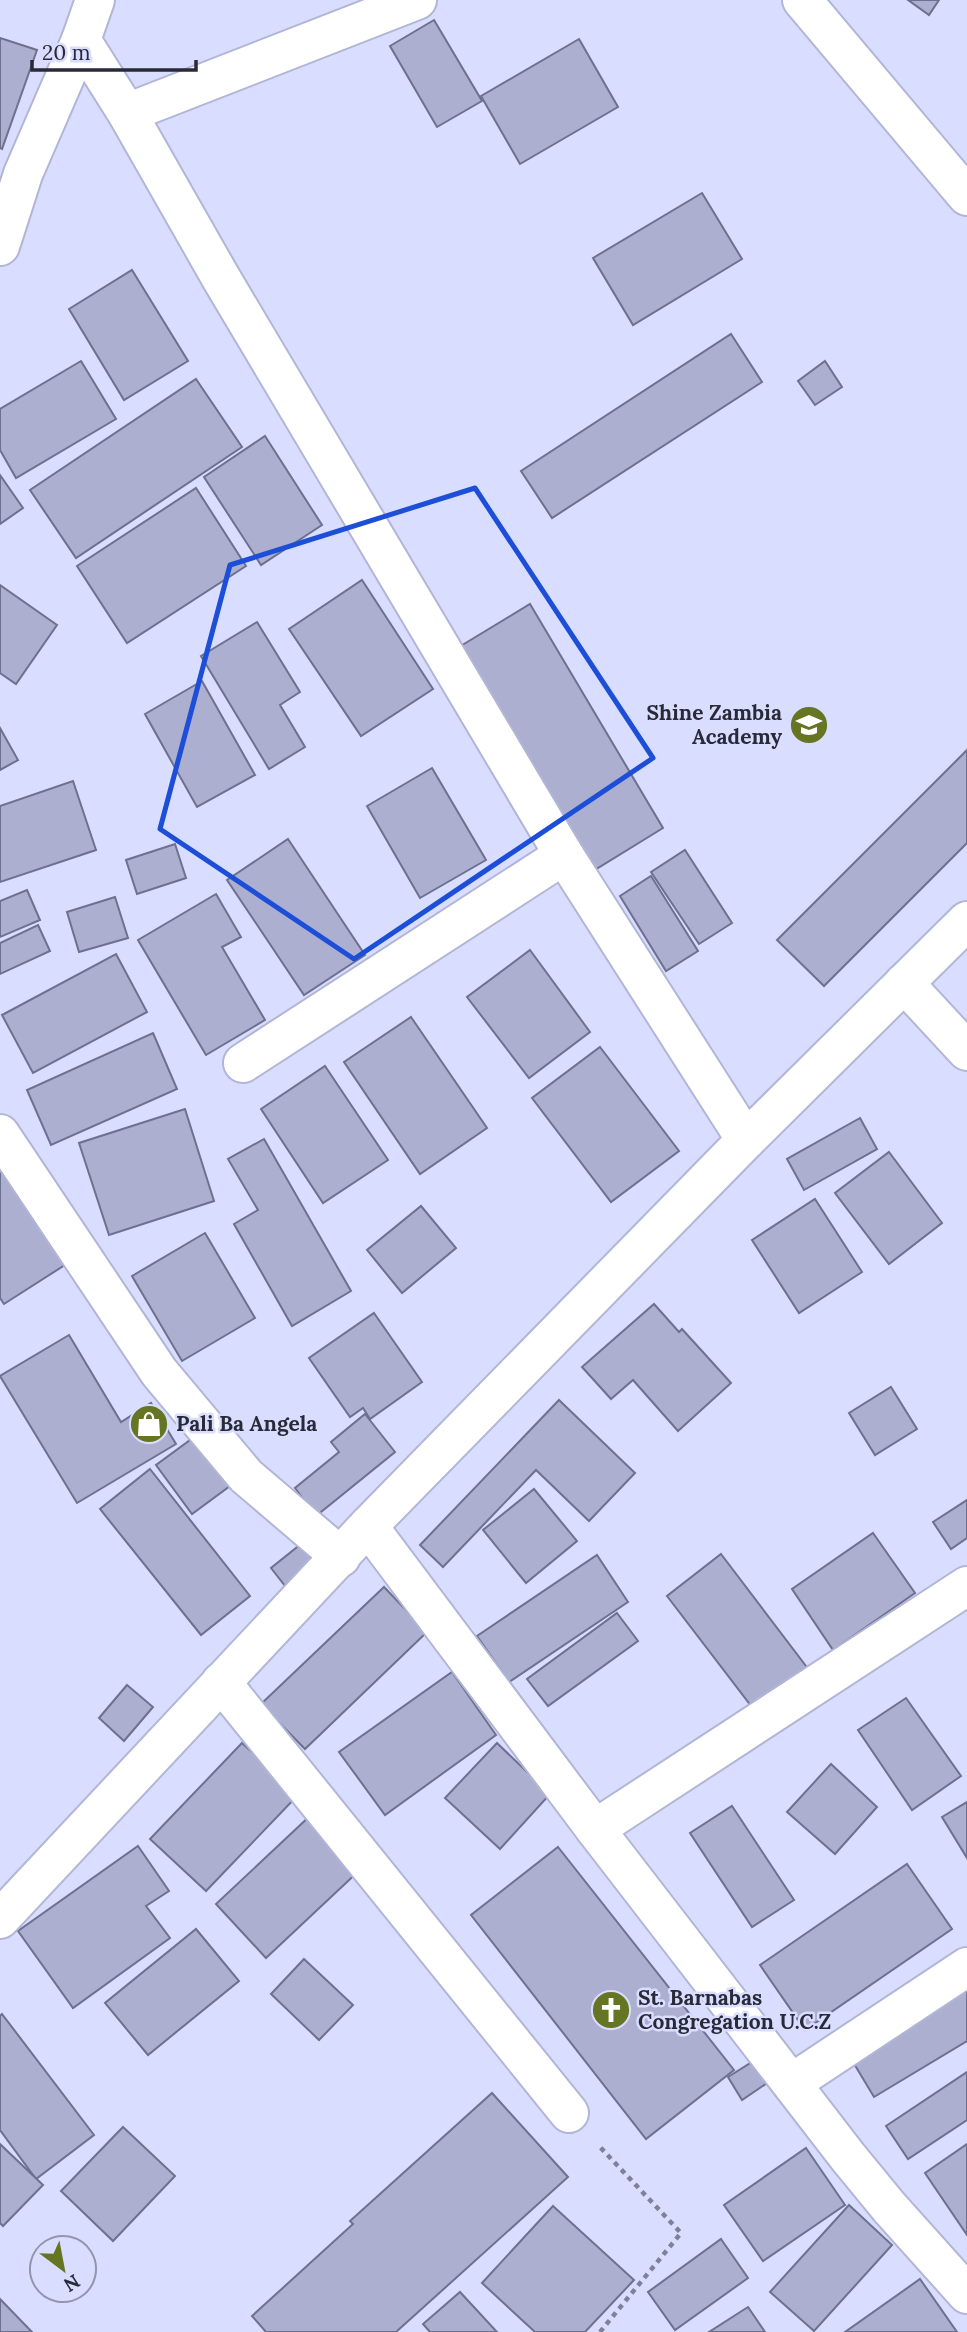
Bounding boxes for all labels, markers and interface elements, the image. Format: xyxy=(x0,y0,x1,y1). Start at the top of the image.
scale bar xyxy=(32,28,196,72)
text: 20 m xyxy=(42,39,91,66)
place label: Shine Zambia Academy xyxy=(647,699,782,750)
school or university icon: Shine Zambia Academy xyxy=(788,704,830,746)
shop icon: Pali Ba Angela xyxy=(128,1403,170,1445)
place label: Pali Ba Angela xyxy=(176,1410,317,1437)
place label: St. Barnabas Congregation U.C.Z xyxy=(638,1984,831,2035)
church icon: St. Barnabas Congregation U.C.Z xyxy=(590,1989,632,2031)
north arrow xyxy=(28,2234,98,2304)
text: N xyxy=(59,2269,85,2298)

